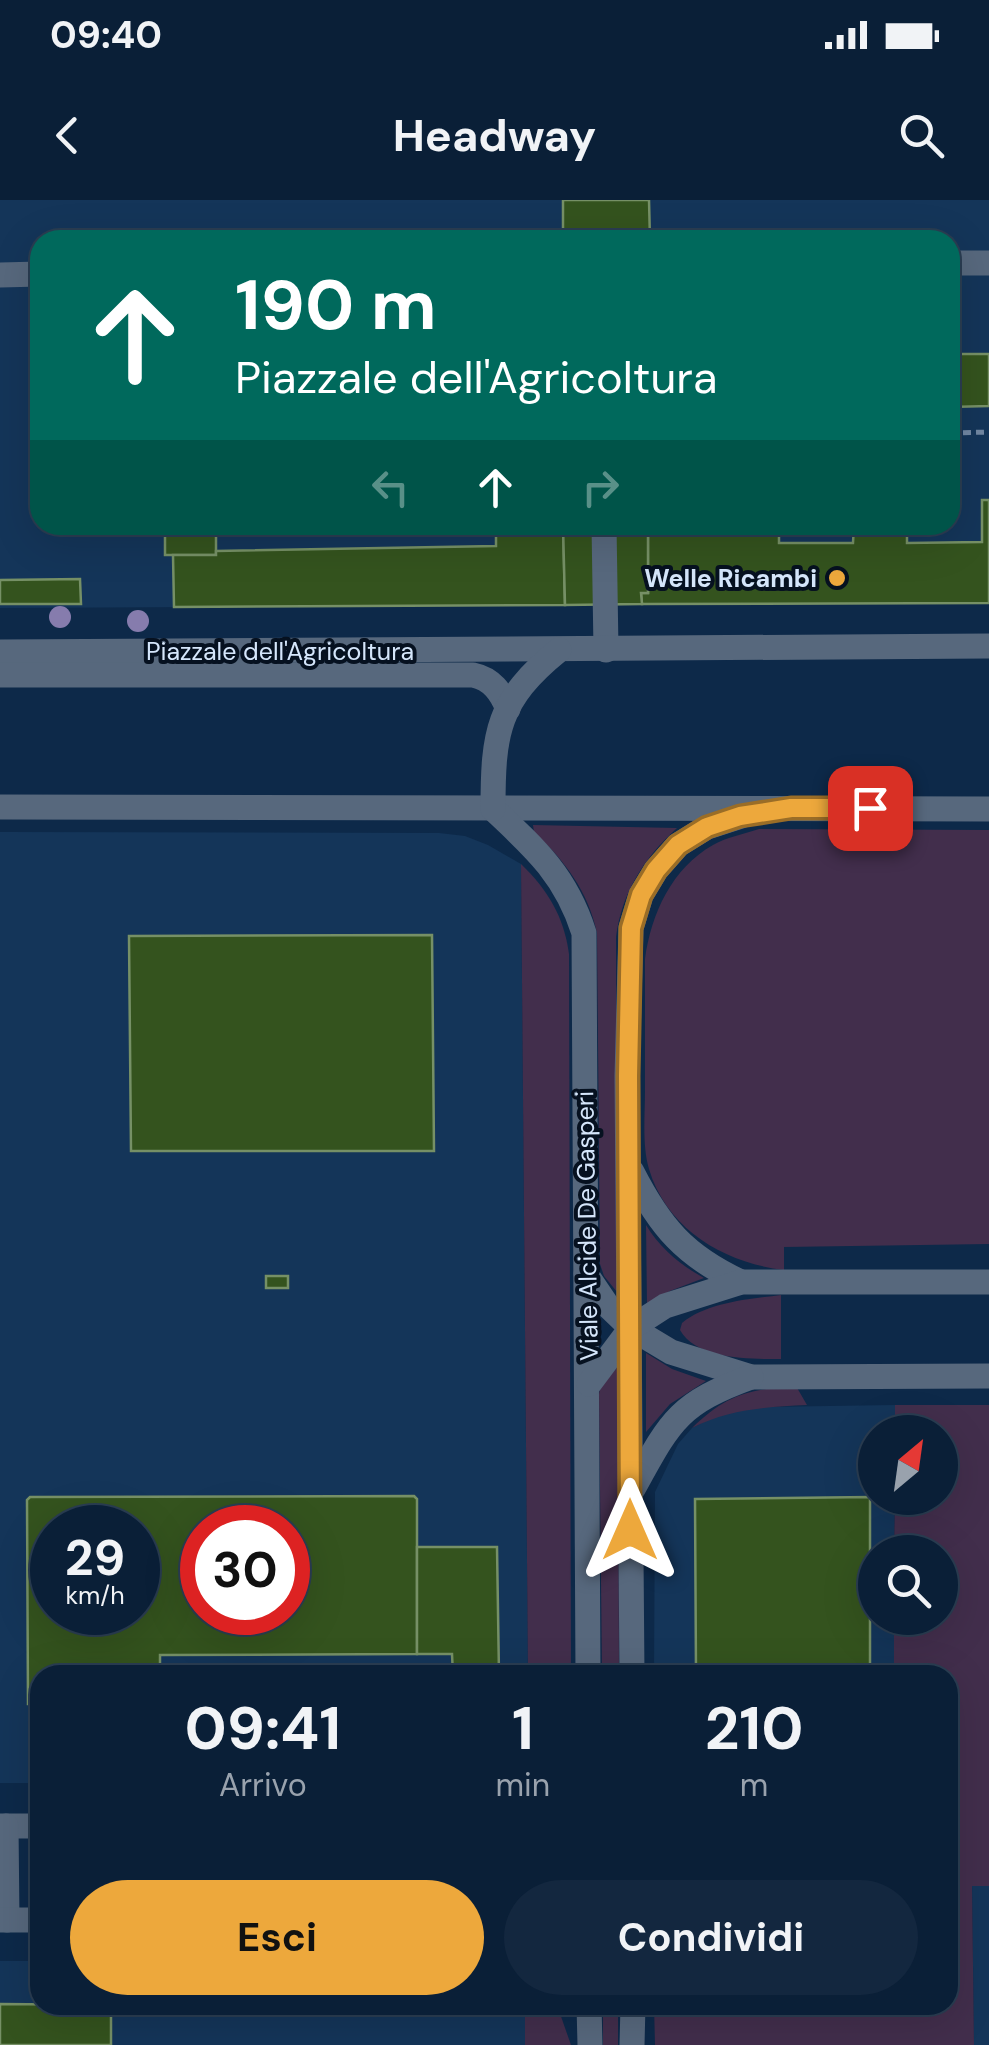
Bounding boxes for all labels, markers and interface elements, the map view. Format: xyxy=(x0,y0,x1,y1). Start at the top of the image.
text: 09:40 xyxy=(50,10,162,60)
text: Headway xyxy=(393,106,596,165)
icon: back xyxy=(40,108,95,163)
icon: search xyxy=(894,108,949,163)
text: 190 m xyxy=(235,260,437,351)
icon: ahead xyxy=(70,270,200,400)
text: Piazzale dell'Agricoltura xyxy=(235,348,717,407)
icon: left xyxy=(363,460,418,515)
icon: ahead xyxy=(468,460,523,515)
icon: right xyxy=(573,460,628,515)
place label: Welle Ricambi xyxy=(644,562,817,595)
marker: Welle Ricambi xyxy=(826,567,848,589)
street label: Piazzale dell'Agricoltura xyxy=(146,635,414,668)
pin xyxy=(828,766,913,851)
icon: arrive xyxy=(843,781,898,836)
street label: Viale Alcide De Gasperi xyxy=(568,1091,606,1361)
north arrow xyxy=(858,1415,958,1515)
map controls xyxy=(858,1415,958,1635)
position arrow xyxy=(578,1478,682,1582)
speed limit sign: 30 xyxy=(180,1505,310,1635)
text: 29 xyxy=(65,1525,125,1591)
button: search xyxy=(858,1535,958,1635)
text: km/h xyxy=(65,1579,125,1612)
text: 09:41 xyxy=(185,1689,341,1768)
text: 1 xyxy=(512,1689,534,1768)
text: 210 xyxy=(705,1689,803,1768)
text: Arrivo xyxy=(219,1764,307,1806)
text: min xyxy=(496,1764,550,1806)
text: m xyxy=(740,1764,768,1806)
button: Esci xyxy=(70,1880,484,1995)
button: Condividi xyxy=(504,1880,918,1995)

